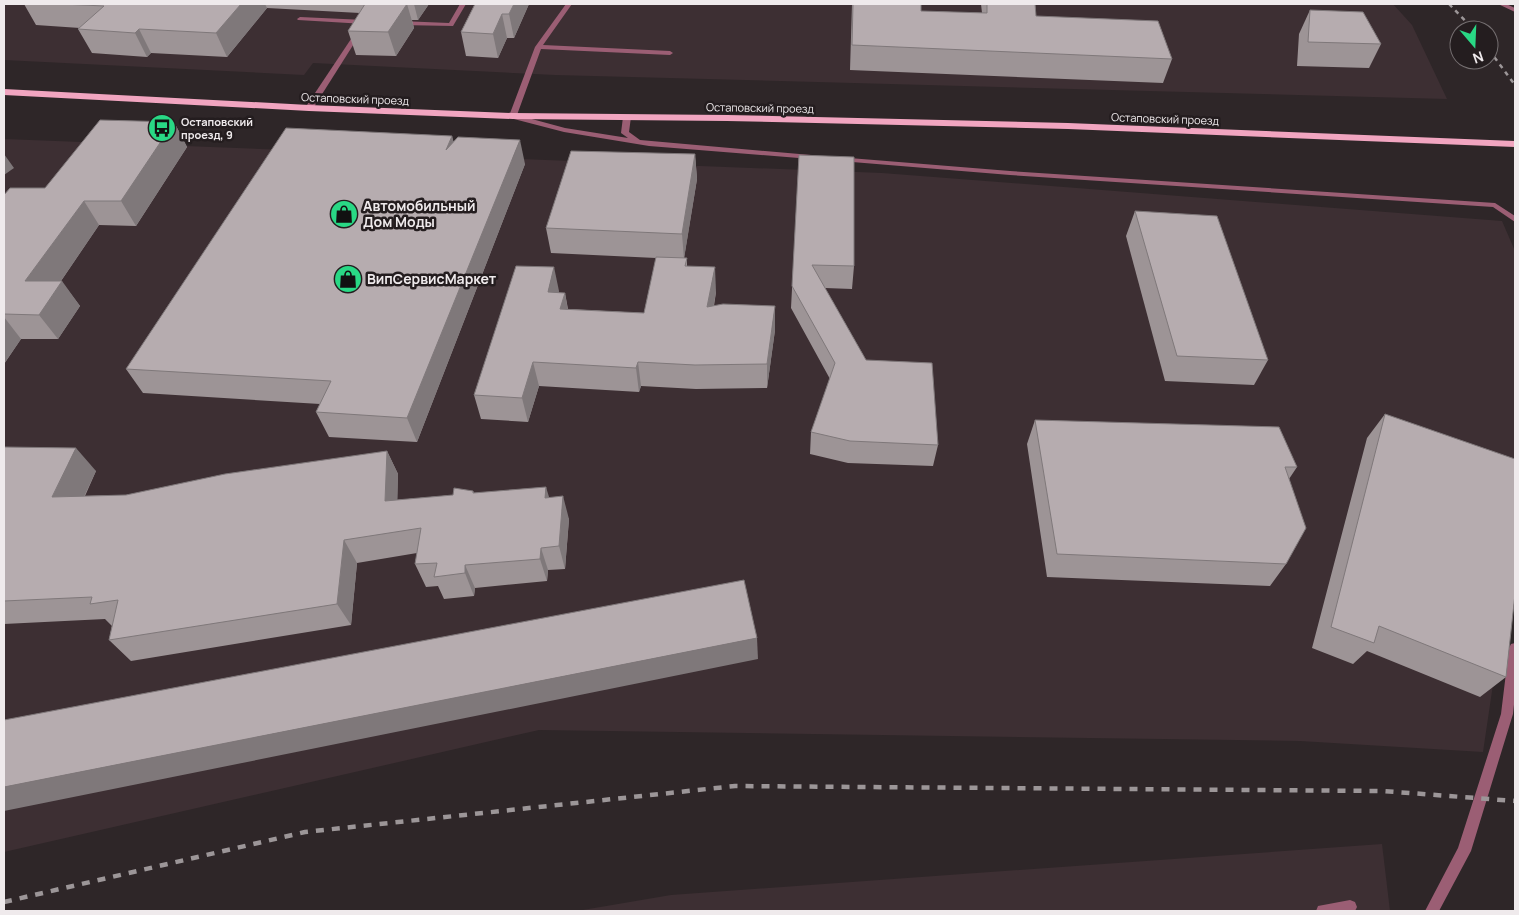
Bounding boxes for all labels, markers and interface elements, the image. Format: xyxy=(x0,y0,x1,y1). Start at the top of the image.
north arrow xyxy=(1449,20,1499,70)
text: N xyxy=(1471,47,1486,68)
street label: Остаповский проезд xyxy=(301,89,410,108)
street label: Остаповский проезд xyxy=(706,99,815,116)
street label: Остаповский проезд xyxy=(1111,109,1220,128)
bus stop icon: Остаповский проезд, 9 xyxy=(147,113,177,143)
place label: Остаповский проезд, 9 xyxy=(181,114,253,142)
place label: Автомобильный Дом Моды xyxy=(363,196,476,231)
shop icon: Автомобильный Дом Моды xyxy=(329,199,359,229)
shop icon: ВипСервисМаркет xyxy=(333,264,363,294)
place label: ВипСервисМаркет xyxy=(367,269,497,288)

